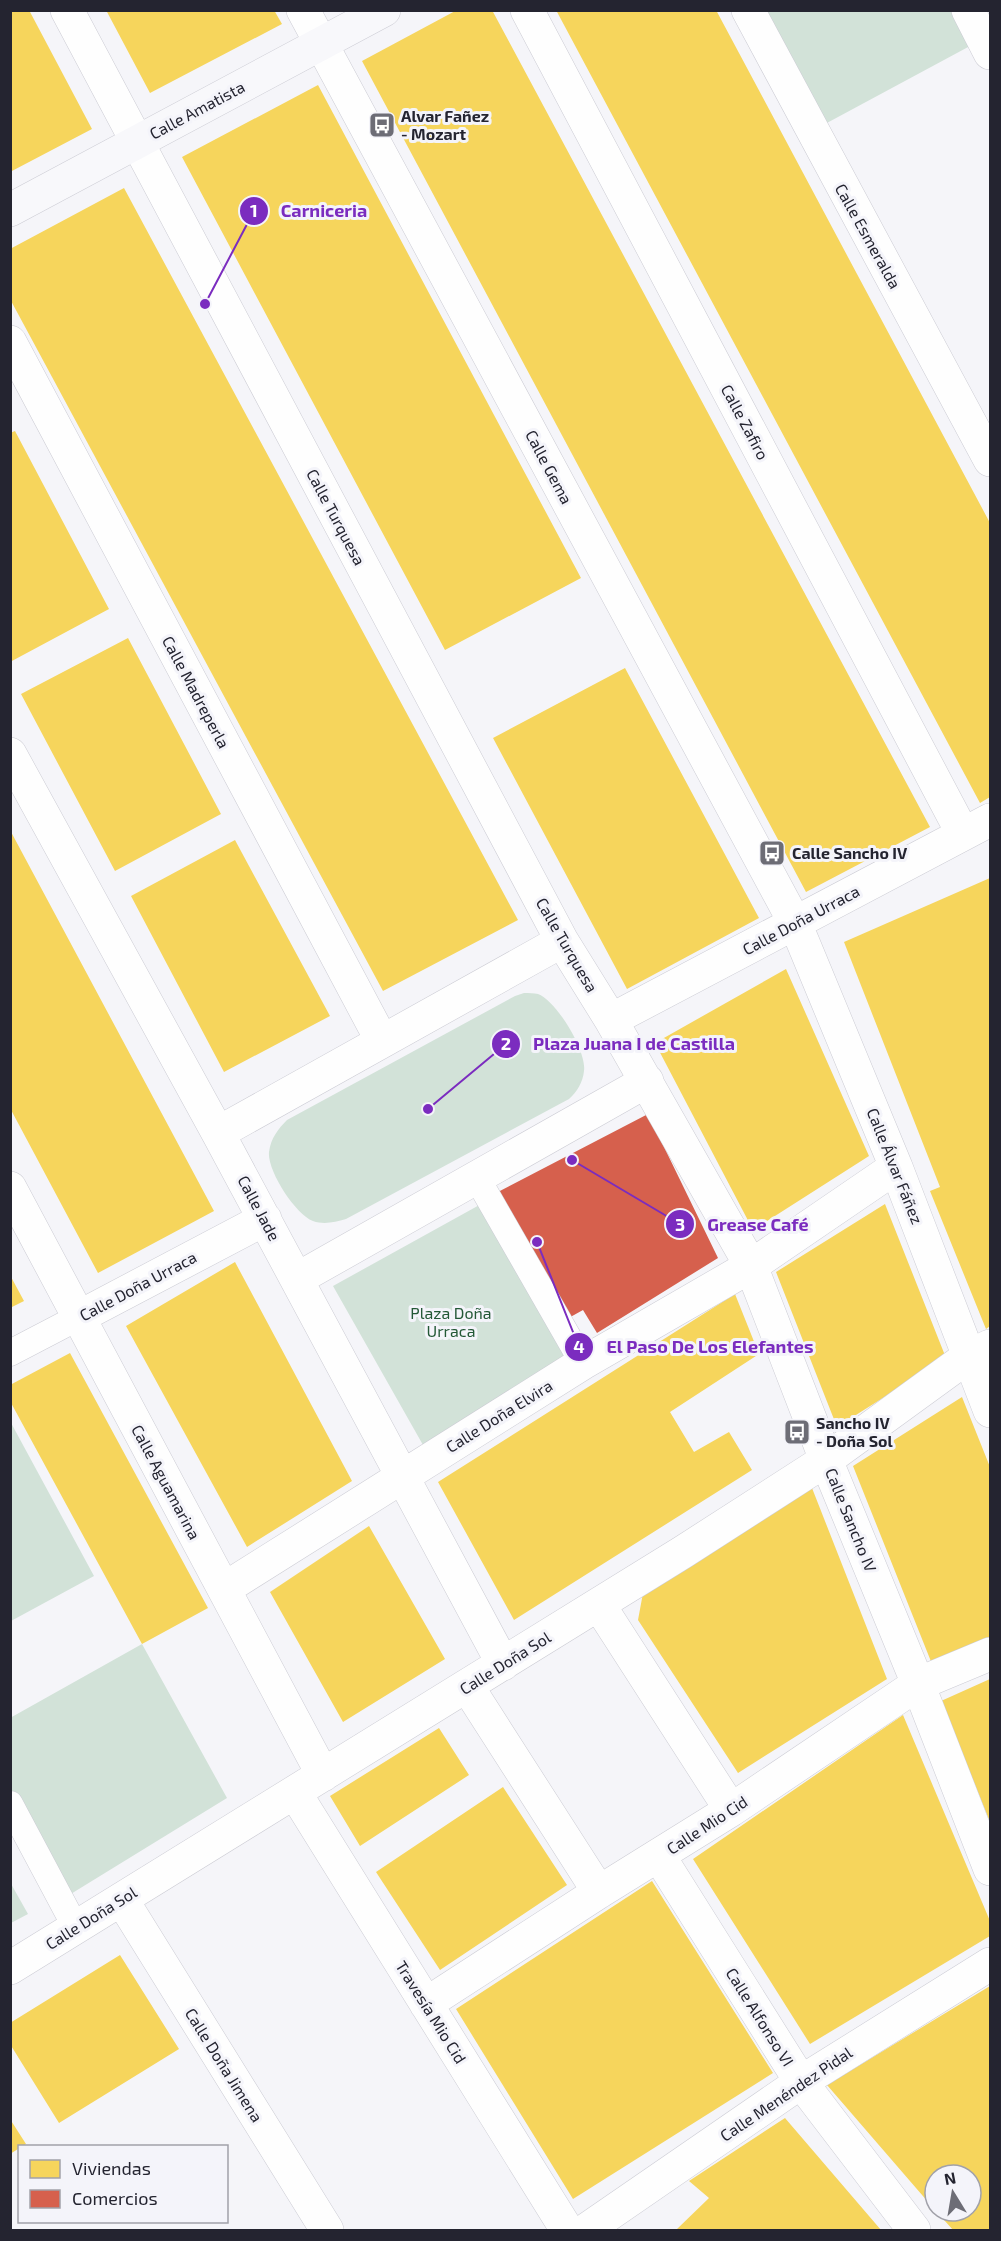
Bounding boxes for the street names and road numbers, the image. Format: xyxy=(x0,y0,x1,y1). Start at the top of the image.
street label: Calle Amatista xyxy=(146,77,248,143)
street label: Calle Esmeralda xyxy=(832,180,905,292)
street label: Calle Zafiro xyxy=(718,381,773,463)
street label: Calle Gema xyxy=(522,427,577,507)
street label: Calle Turquesa xyxy=(303,465,370,568)
street label: Calle Madreperla xyxy=(159,632,234,751)
street label: Calle Doña Urraca xyxy=(739,881,863,958)
street label: Calle Turquesa xyxy=(533,894,602,995)
street label: Calle Álvar Fáñez xyxy=(864,1105,927,1227)
street label: Calle Jade xyxy=(234,1172,285,1244)
street label: Calle Doña Urraca xyxy=(76,1247,200,1324)
street label: Calle Doña Elvira xyxy=(442,1375,555,1456)
street label: Calle Aguamarina xyxy=(128,1421,205,1542)
street label: Calle Sancho IV xyxy=(822,1465,881,1575)
street label: Calle Doña Sol xyxy=(456,1627,554,1698)
street label: Calle Mio Cid xyxy=(663,1791,751,1858)
street label: Calle Doña Sol xyxy=(42,1882,140,1953)
street label: Travesía Mio Cid xyxy=(392,1957,471,2067)
street label: Calle Alfonso VI xyxy=(723,1964,798,2069)
street label: Calle Doña Jimena xyxy=(182,2004,267,2125)
street label: Calle Menéndez Pidal xyxy=(716,2042,855,2145)

